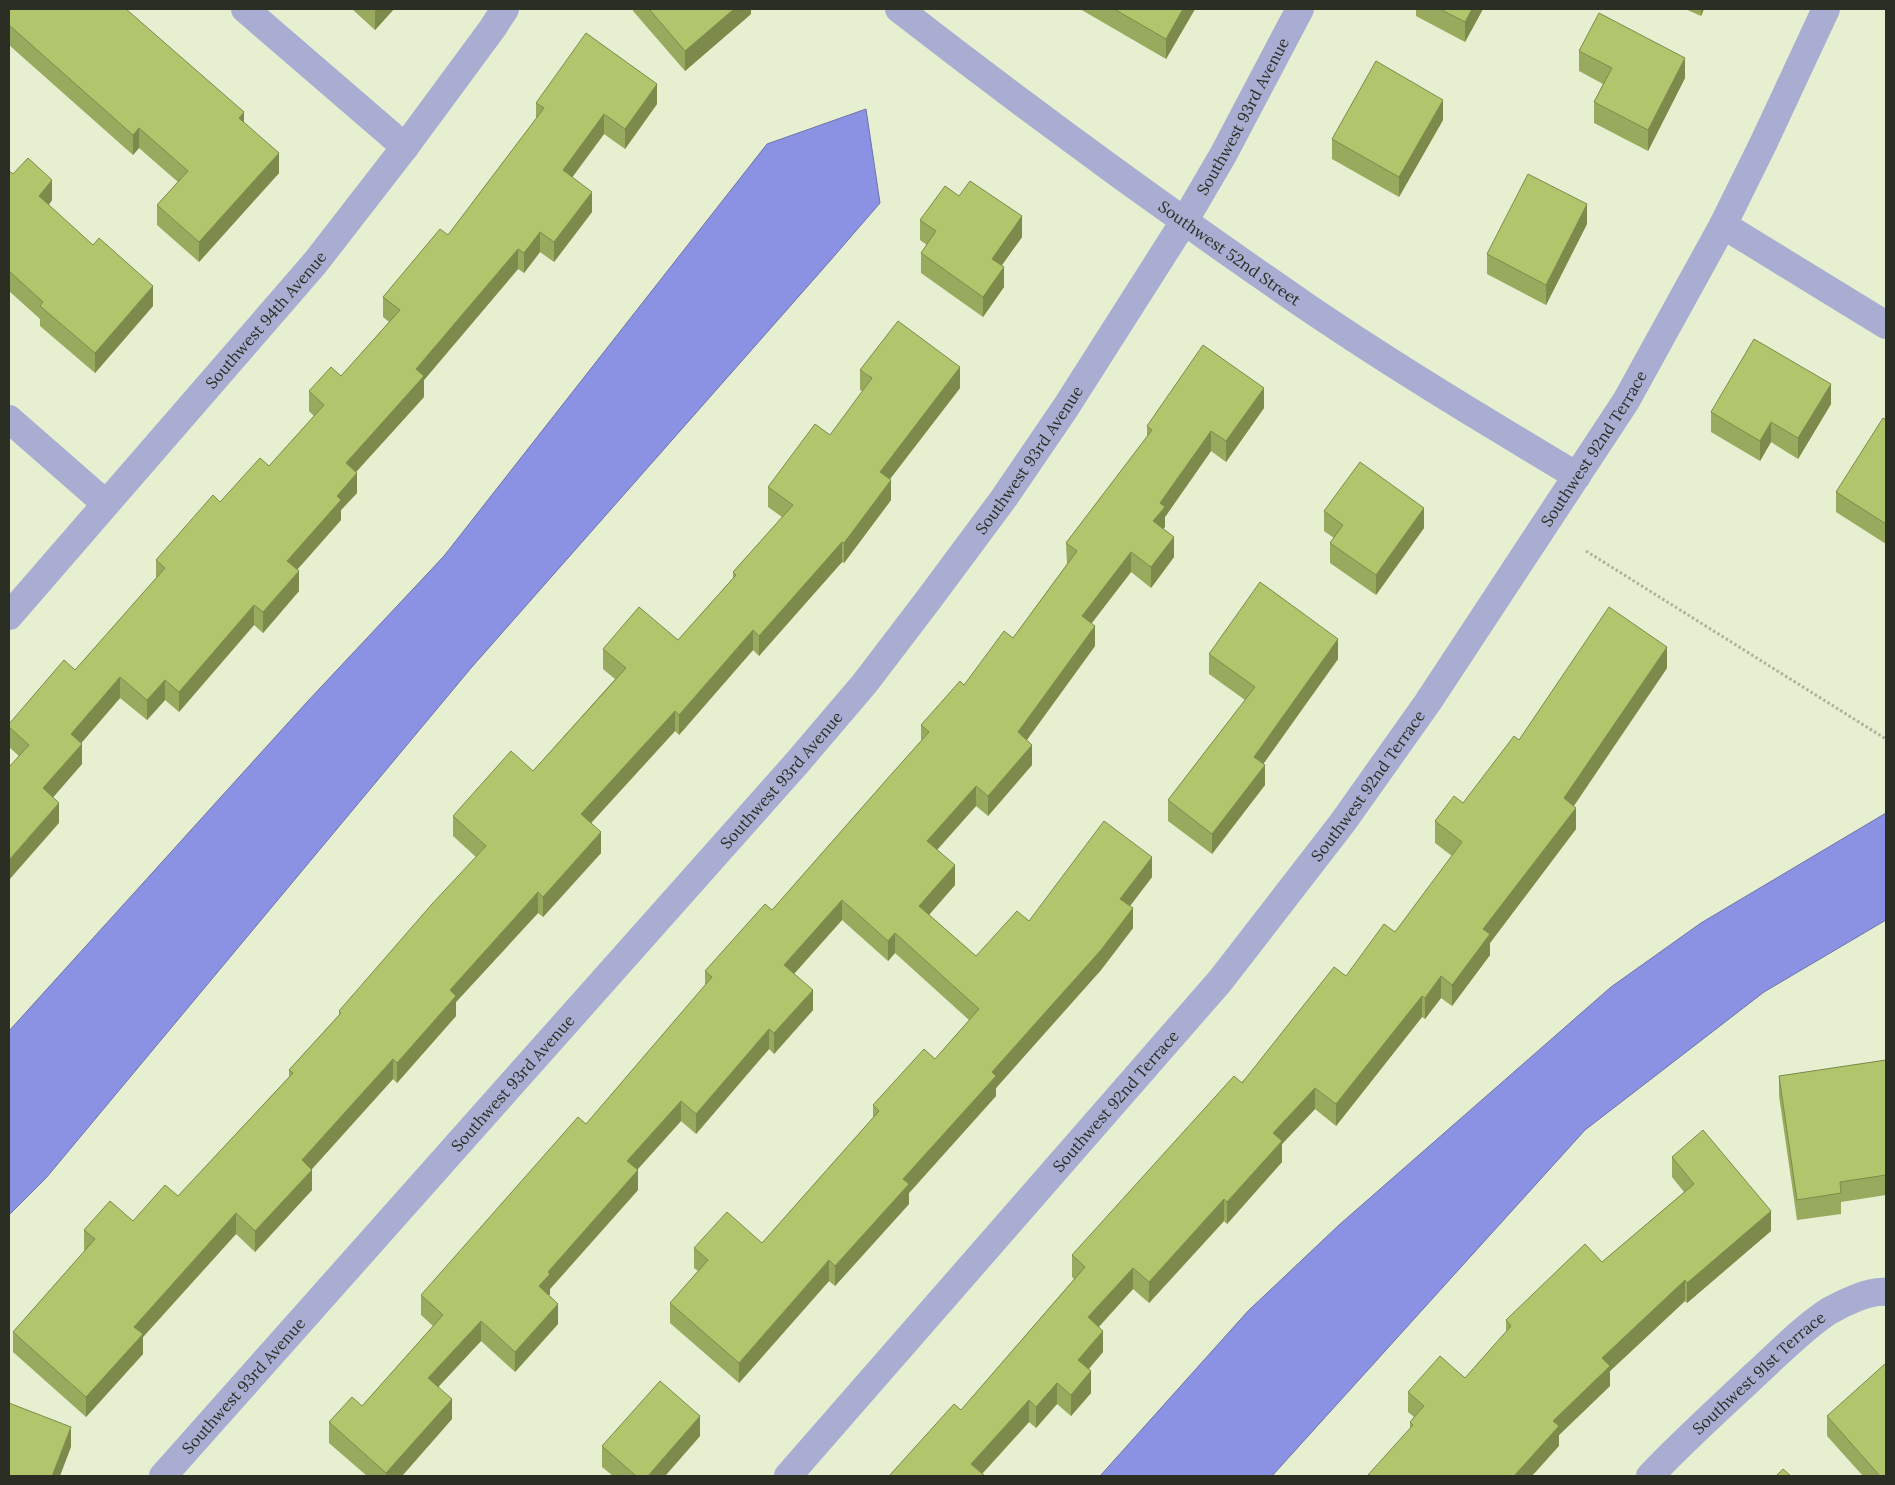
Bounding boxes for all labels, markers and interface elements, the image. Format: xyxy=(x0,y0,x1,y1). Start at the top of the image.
street label: Southwest 93rd Avenue xyxy=(1192,34,1293,199)
street label: Southwest 52nd Street xyxy=(1155,196,1305,310)
street label: Southwest 94th Avenue xyxy=(201,247,331,393)
street label: Southwest 92nd Terrace xyxy=(1536,367,1651,530)
street label: Southwest 93rd Avenue xyxy=(971,382,1087,538)
street label: Southwest 92nd Terrace xyxy=(1306,706,1429,865)
street label: Southwest 93rd Avenue xyxy=(716,707,847,853)
street label: Southwest 93rd Avenue xyxy=(447,1010,579,1155)
street label: Southwest 92nd Terrace xyxy=(1048,1026,1183,1176)
street label: Southwest 91st Terrace xyxy=(1688,1307,1829,1438)
street label: Southwest 93rd Avenue xyxy=(177,1313,310,1458)

